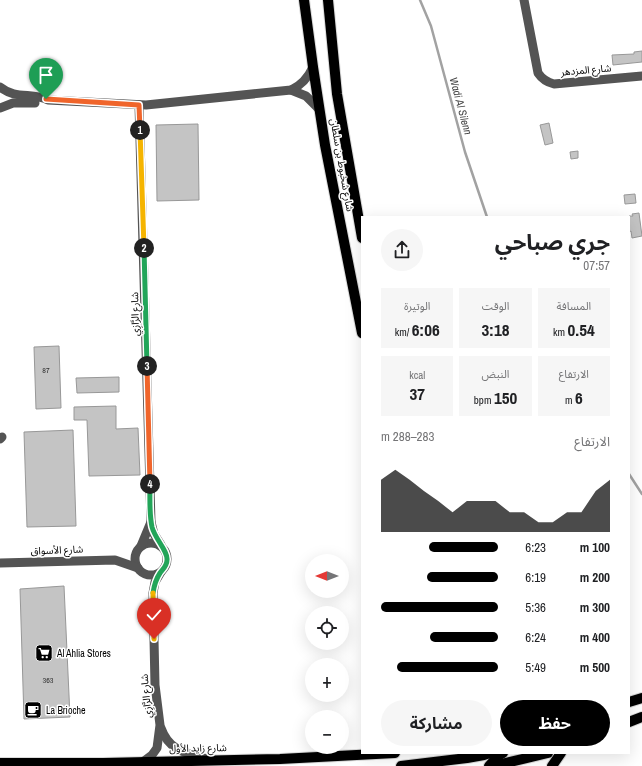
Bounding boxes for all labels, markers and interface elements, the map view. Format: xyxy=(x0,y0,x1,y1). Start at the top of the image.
pin xyxy=(29,58,63,99)
street label: شارع المزدهر xyxy=(559,61,612,80)
icon: arrive xyxy=(35,64,57,86)
water label: Wadi Al Silenn xyxy=(447,76,475,136)
street label: شارع شخبوط بن سلطان xyxy=(326,117,357,213)
pin: 1 xyxy=(130,120,150,140)
text: 1 xyxy=(137,123,143,137)
text: جري صباحي xyxy=(495,227,610,257)
button: share xyxy=(381,229,423,271)
pin: 2 xyxy=(134,238,154,258)
text: 2 xyxy=(141,241,147,255)
text: 07:57 xyxy=(583,257,610,274)
street label: شارع الرَّازِي xyxy=(128,292,143,336)
text: الوتيرة xyxy=(404,299,430,313)
text: الوقت xyxy=(482,299,509,313)
text: المسافة xyxy=(557,299,591,313)
text: 6:06 xyxy=(412,318,440,341)
text: 3:18 xyxy=(482,318,509,341)
text: 0.54 xyxy=(568,318,595,341)
text: /km xyxy=(395,325,412,339)
text: km xyxy=(553,325,568,339)
pin: 3 xyxy=(137,356,157,376)
text: 3 xyxy=(144,359,150,373)
house number: 87 xyxy=(42,365,50,375)
text: النبض xyxy=(482,367,509,381)
text: الارتفاع xyxy=(559,367,589,381)
text: kcal xyxy=(409,368,425,382)
text: 37 xyxy=(409,382,425,405)
text: 150 xyxy=(494,386,517,409)
text: 6 xyxy=(575,386,583,409)
text: bpm xyxy=(474,393,494,407)
text: m xyxy=(565,393,575,407)
text: 283–288 m xyxy=(381,428,434,445)
text: الارتفاع xyxy=(574,433,610,450)
pin: 4 xyxy=(140,474,160,494)
text: 4 xyxy=(147,477,153,491)
text: 6:23 xyxy=(525,539,546,556)
text: 100 m xyxy=(580,539,610,556)
street label: شارع الأسواق xyxy=(30,543,84,558)
north arrow xyxy=(305,554,349,598)
map controls xyxy=(305,554,349,754)
text: 6:19 xyxy=(525,569,546,586)
text: 200 m xyxy=(580,569,610,586)
pin xyxy=(137,598,171,639)
text: 5:36 xyxy=(525,599,546,616)
text: 300 m xyxy=(580,599,610,616)
icon: check xyxy=(143,604,165,626)
button: locate xyxy=(305,606,349,650)
text: 6:24 xyxy=(525,629,546,646)
text: 400 m xyxy=(580,629,610,646)
supermarket icon: Al Ahlia Stores xyxy=(34,643,54,663)
place label: Al Ahlia Stores xyxy=(56,647,111,660)
button: + xyxy=(305,658,349,702)
text: 5:49 xyxy=(525,659,546,676)
text: 500 m xyxy=(580,659,610,676)
street label: شارع الرَّازِي xyxy=(138,673,156,719)
house number: 363 xyxy=(43,675,54,685)
cafe icon: La Brioche xyxy=(23,700,43,720)
button: مشاركة xyxy=(381,700,492,746)
button: حفظ xyxy=(500,700,610,746)
place label: La Brioche xyxy=(46,704,86,717)
button: − xyxy=(305,710,349,754)
street label: شارع زايد الأول xyxy=(169,741,227,756)

